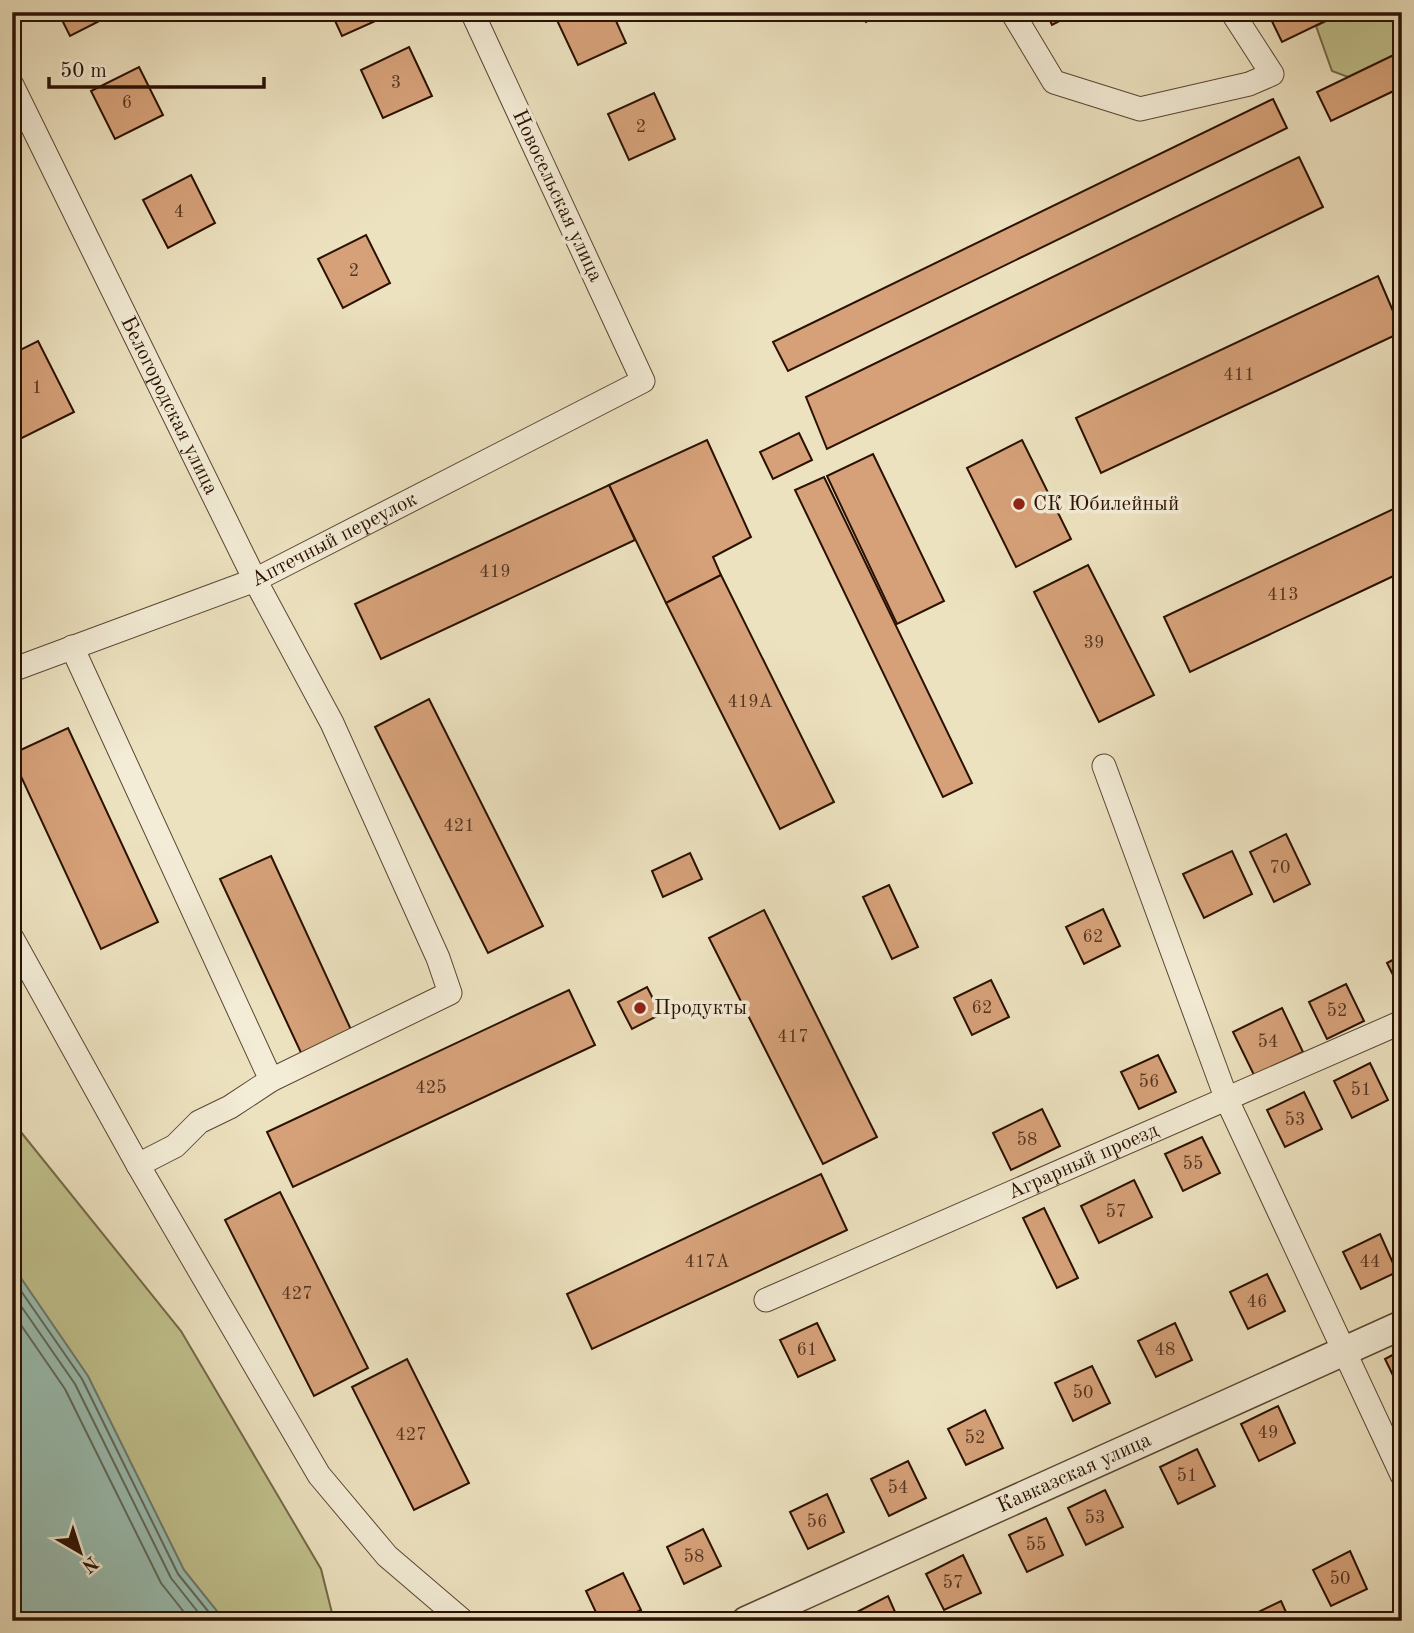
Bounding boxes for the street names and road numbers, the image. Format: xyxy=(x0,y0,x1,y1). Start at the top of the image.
street label: Новосельская улица xyxy=(508,107,606,285)
street label: Белогородская улица xyxy=(117,313,222,498)
street label: Аптечный переулок xyxy=(248,488,421,591)
street label: Аграрный проезд xyxy=(1005,1119,1162,1203)
street label: Кавказская улица xyxy=(994,1429,1154,1517)

